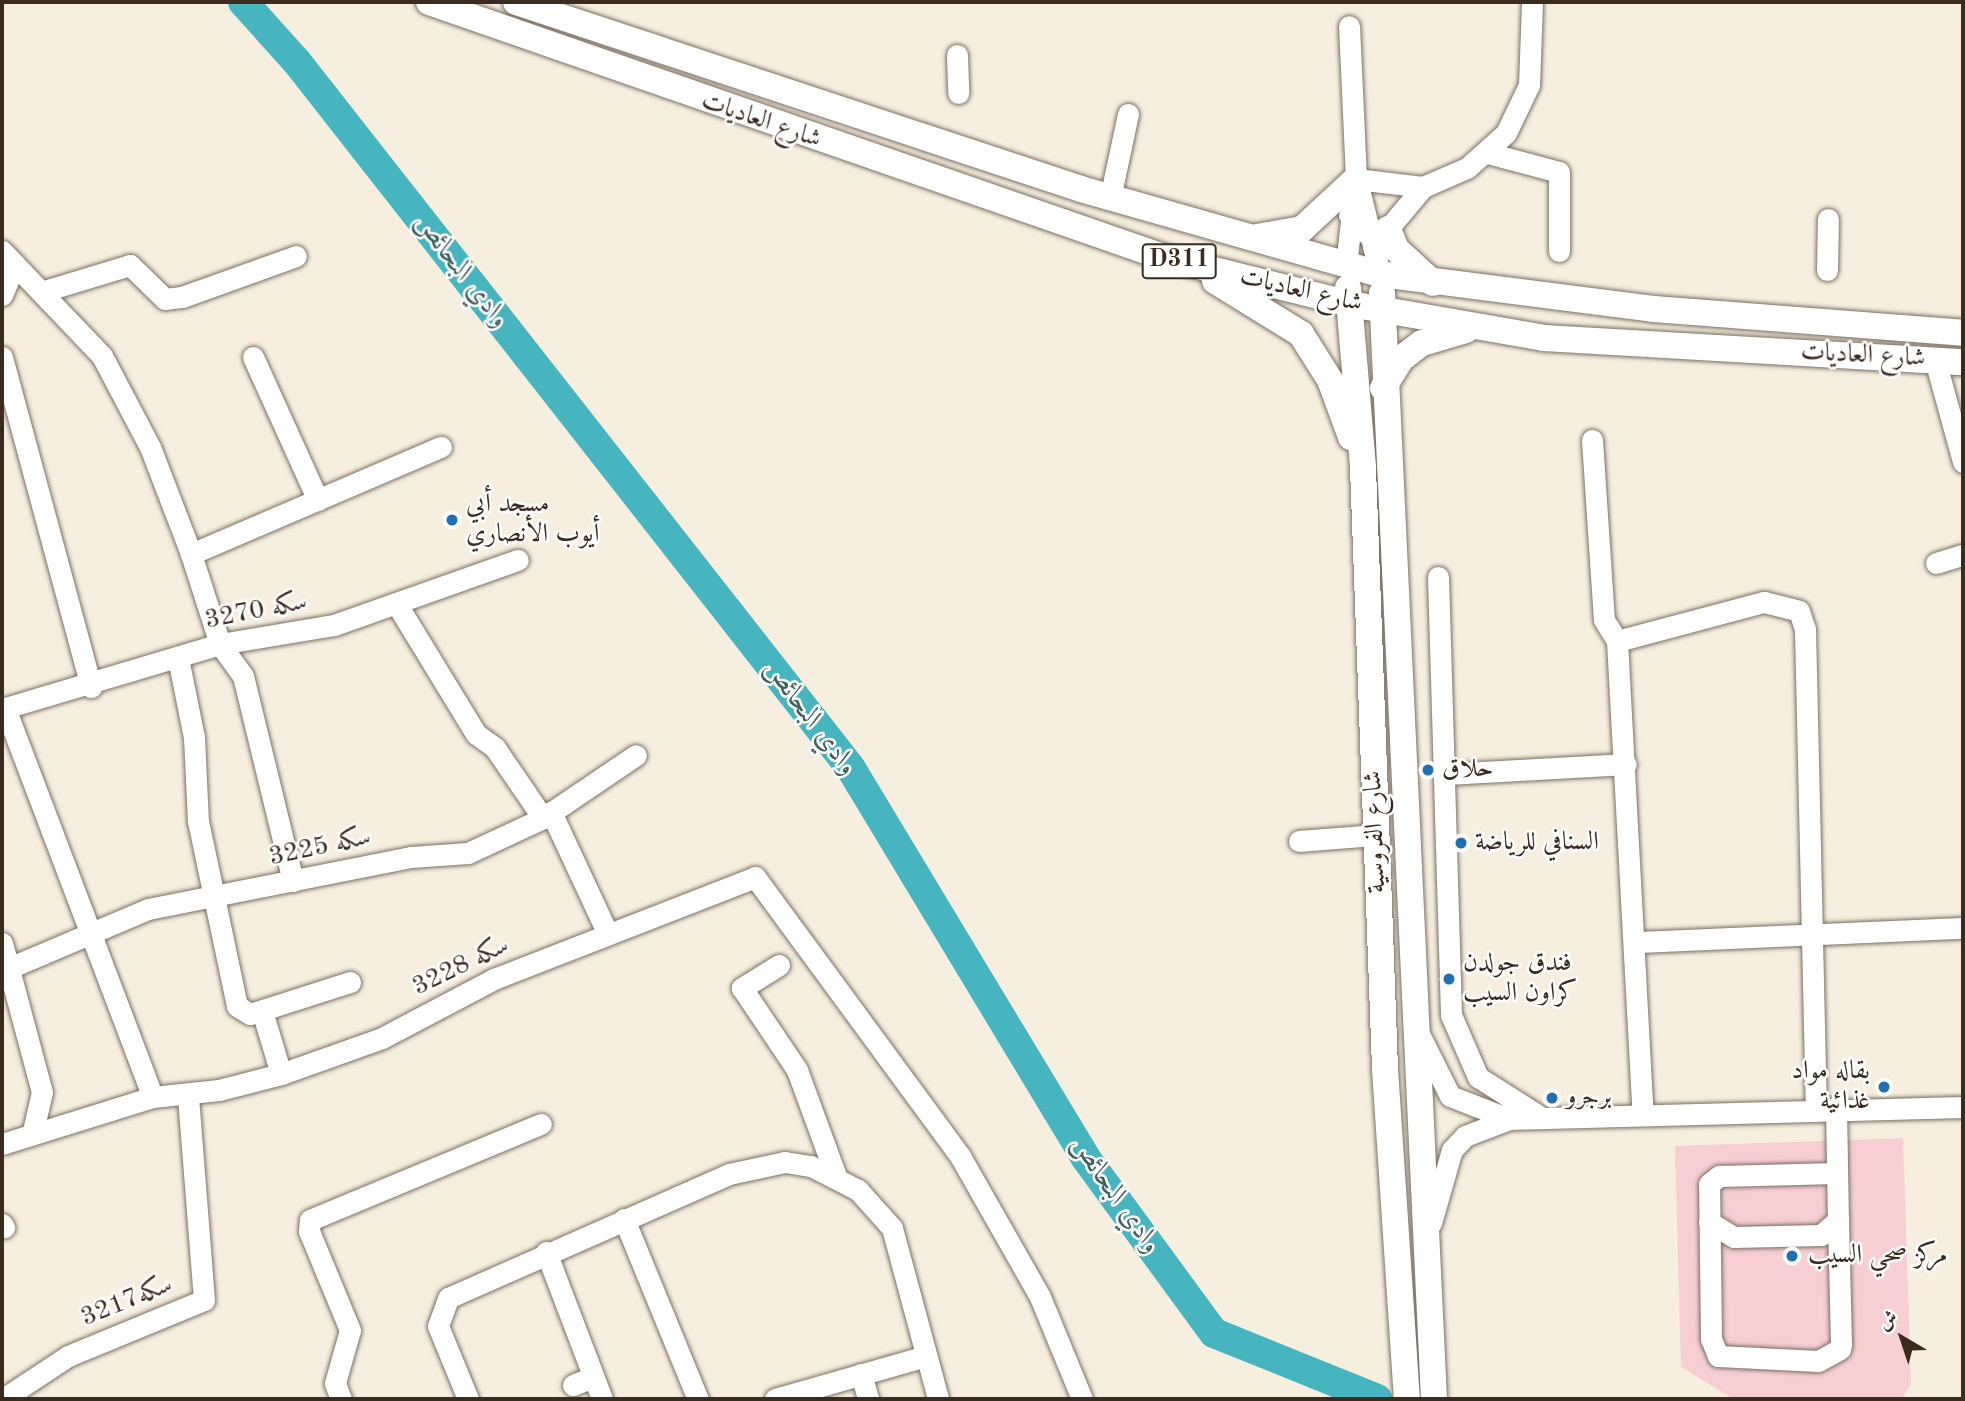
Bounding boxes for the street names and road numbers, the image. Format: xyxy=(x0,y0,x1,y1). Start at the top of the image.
street label: شارع العاديات xyxy=(697,86,825,156)
road number: D311 xyxy=(1140,240,1218,282)
street label: شارع العاديات xyxy=(1237,262,1365,320)
street label: شارع العاديات xyxy=(1800,337,1926,375)
street label: سكه 3270 xyxy=(202,587,310,637)
street label: شارع الفروسية xyxy=(1358,770,1394,894)
street label: سكه 3225 xyxy=(266,822,374,874)
street label: سكه 3228 xyxy=(408,930,514,1004)
street label: سكه3217 xyxy=(77,1270,177,1334)

